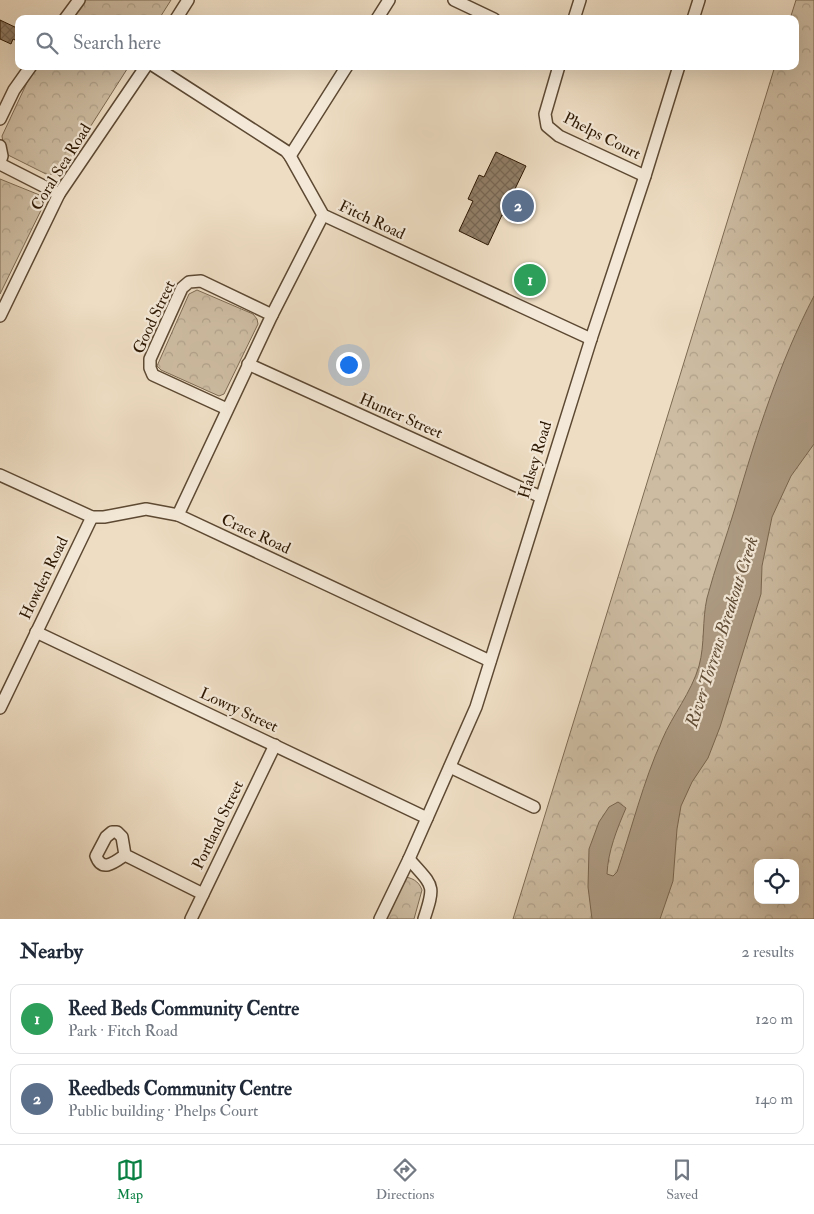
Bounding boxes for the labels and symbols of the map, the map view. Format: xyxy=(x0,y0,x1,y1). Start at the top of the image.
street label: Phelps Court xyxy=(559,108,644,165)
street label: Coral Sea Road xyxy=(26,120,96,214)
pin: 2 xyxy=(502,187,534,225)
street label: Fitch Road xyxy=(336,196,408,244)
pin: 1 xyxy=(514,261,546,299)
street label: Good Street xyxy=(128,277,180,357)
your location xyxy=(336,352,362,378)
street label: Hunter Street xyxy=(356,389,446,443)
street label: Halsey Road xyxy=(514,419,556,501)
street label: Crace Road xyxy=(218,509,294,559)
street label: Howden Road xyxy=(15,533,73,623)
water label: River Torrens Breakout Creek xyxy=(680,534,764,731)
street label: Lowry Street xyxy=(197,683,281,737)
street label: Portland Street xyxy=(188,777,248,873)

